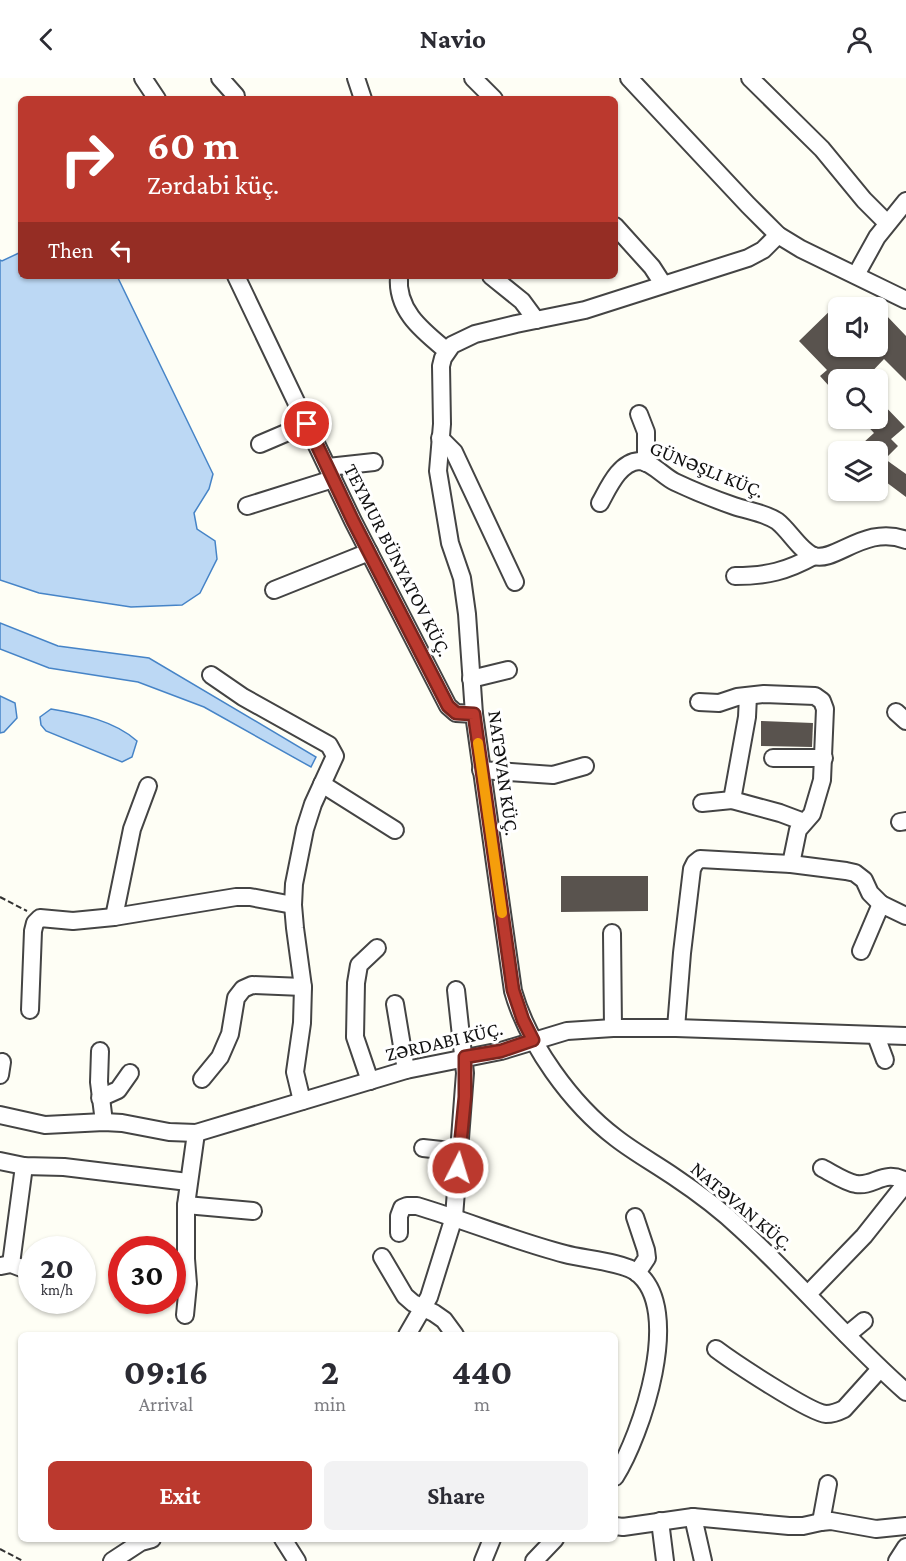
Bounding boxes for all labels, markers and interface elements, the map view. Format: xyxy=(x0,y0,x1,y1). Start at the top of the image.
icon: back xyxy=(30,23,63,56)
icon: person xyxy=(843,23,876,56)
text: Navio xyxy=(420,24,486,54)
icon: right xyxy=(48,120,126,198)
text: 60 m xyxy=(147,121,239,168)
text: Zərdabi küç. xyxy=(147,170,279,200)
icon: left xyxy=(105,234,138,267)
text: Then xyxy=(48,238,93,263)
map controls xyxy=(828,297,888,501)
button: sound xyxy=(828,297,888,357)
button: search xyxy=(828,369,888,429)
pin xyxy=(281,398,332,449)
icon: arrive xyxy=(290,407,323,440)
street label: GÜNƏŞLI KÜÇ. xyxy=(646,436,767,503)
button: layers xyxy=(828,441,888,501)
street label: TEYMUR BÜNYATOV KÜÇ. xyxy=(339,460,456,660)
street label: NATƏVAN KÜÇ. xyxy=(483,709,524,837)
street label: ZƏRDABI KÜÇ. xyxy=(383,1017,505,1066)
position arrow xyxy=(426,1136,490,1200)
street label: NATƏVAN KÜÇ. xyxy=(686,1157,797,1256)
speed limit sign: 30 xyxy=(108,1236,186,1314)
text: 20 xyxy=(40,1251,74,1284)
text: km/h xyxy=(41,1282,73,1298)
text: 09:16 xyxy=(124,1352,208,1392)
text: 2 xyxy=(321,1352,339,1392)
text: 440 xyxy=(452,1352,512,1392)
text: Arrival xyxy=(139,1393,193,1415)
text: min xyxy=(314,1393,346,1415)
text: m xyxy=(474,1393,490,1415)
button: Exit xyxy=(48,1461,312,1530)
button: Share xyxy=(324,1461,588,1530)

